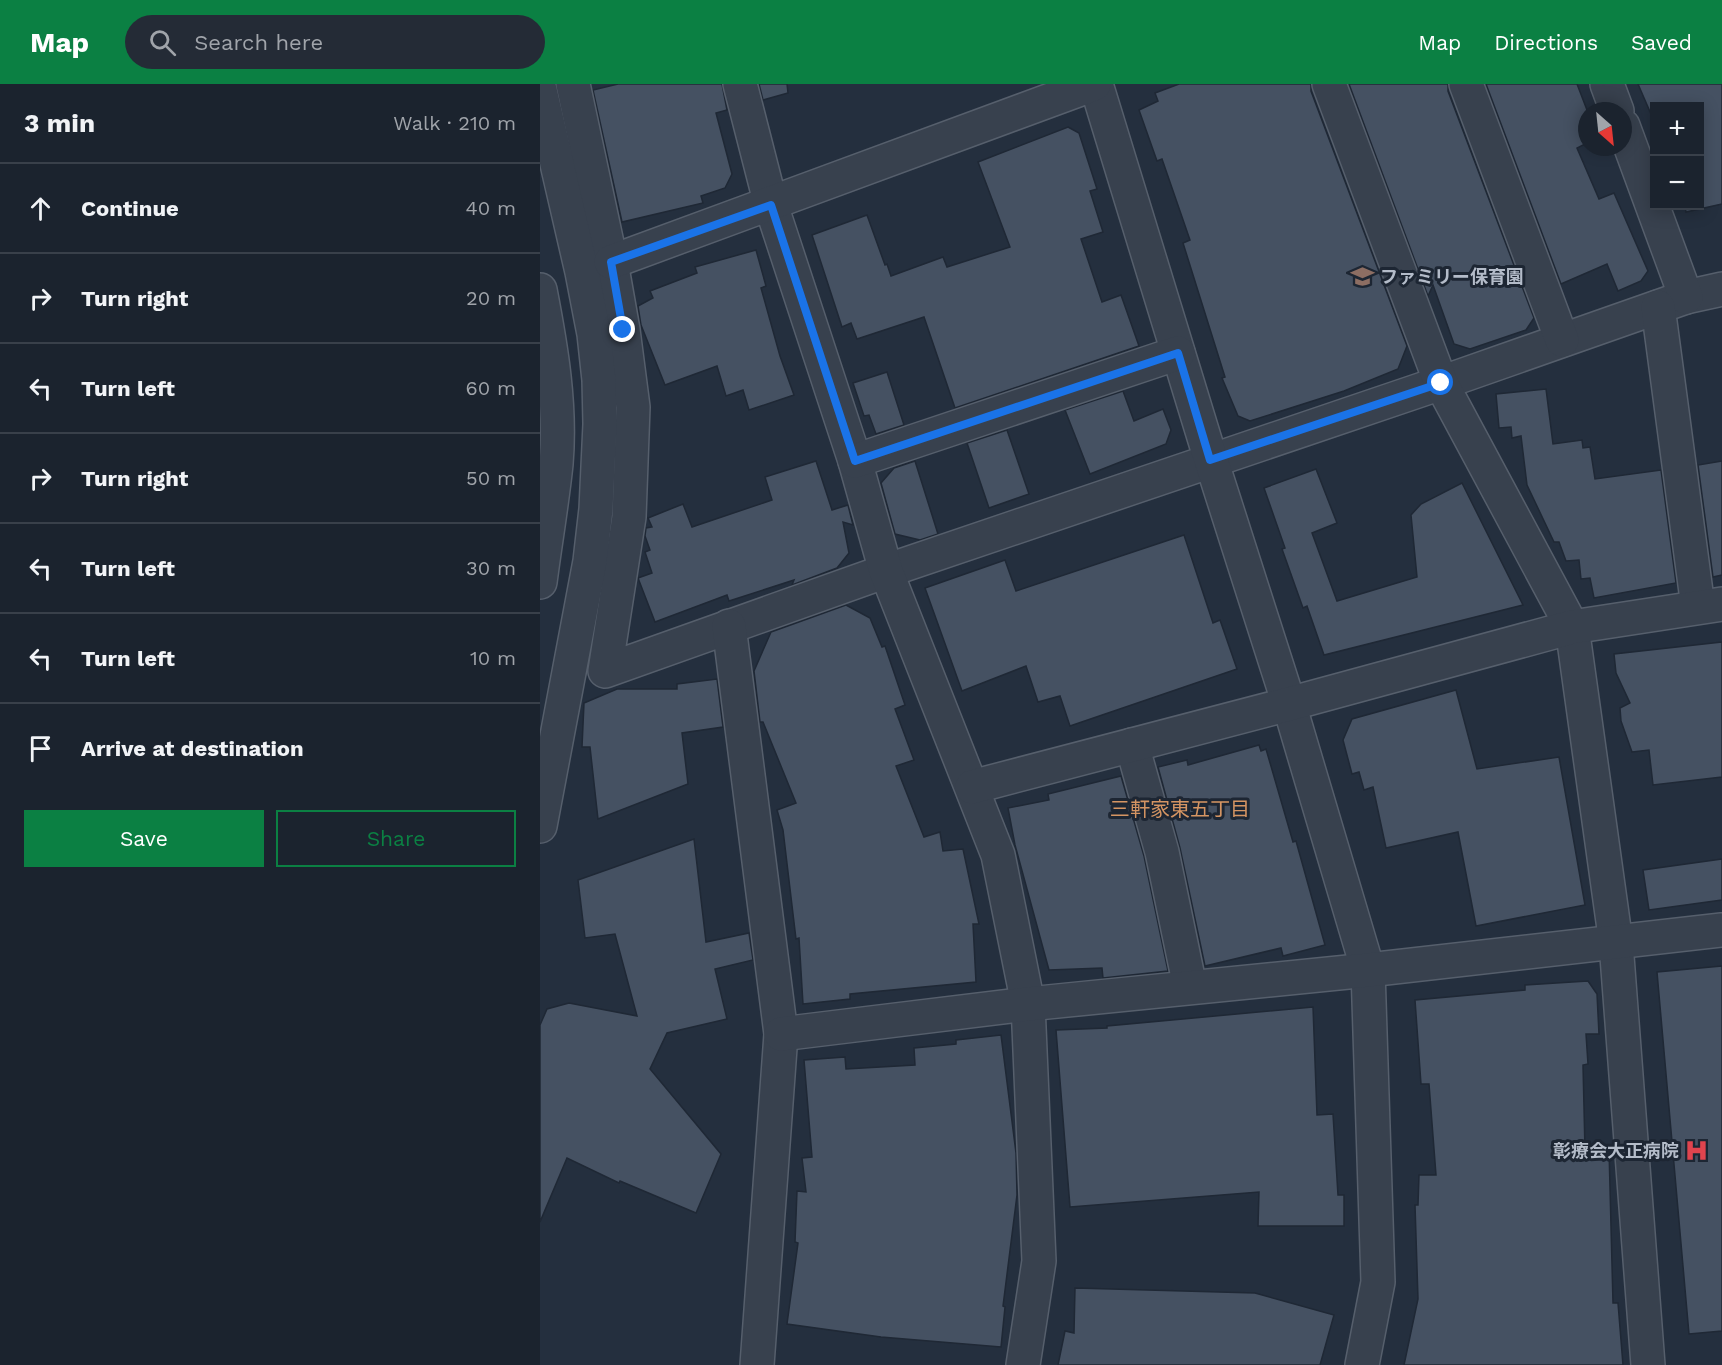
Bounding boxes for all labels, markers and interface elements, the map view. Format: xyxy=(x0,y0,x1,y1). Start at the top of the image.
search box xyxy=(125,15,545,69)
text: Map xyxy=(30,26,89,59)
icon: search xyxy=(146,26,179,59)
text: Search here xyxy=(194,30,323,55)
text: Map xyxy=(1418,30,1461,55)
text: Directions xyxy=(1494,30,1598,55)
text: Saved xyxy=(1631,30,1692,55)
north arrow xyxy=(1578,102,1632,156)
map controls xyxy=(1650,102,1704,210)
button: + xyxy=(1650,102,1704,156)
text: 3 min xyxy=(24,108,95,138)
text: Walk · 210 m xyxy=(393,111,516,135)
button: − xyxy=(1650,156,1704,210)
icon: ahead xyxy=(24,192,57,225)
text: Continue xyxy=(81,196,179,221)
text: 40 m xyxy=(465,196,516,220)
school or university icon: ファミリー保育園 xyxy=(1349,264,1375,290)
place label: ファミリー保育園 xyxy=(1380,266,1524,287)
icon: right xyxy=(24,282,57,315)
text: Turn right xyxy=(81,286,188,311)
text: 20 m xyxy=(466,286,516,310)
route end xyxy=(609,316,635,342)
route start xyxy=(1427,369,1453,395)
icon: left xyxy=(24,372,57,405)
text: Turn left xyxy=(81,376,175,401)
text: 60 m xyxy=(466,376,516,400)
icon: right xyxy=(24,462,57,495)
text: Turn right xyxy=(81,466,188,491)
text: 50 m xyxy=(466,466,516,490)
icon: left xyxy=(24,552,57,585)
text: Turn left xyxy=(81,556,175,581)
text: 30 m xyxy=(466,556,516,580)
icon: left xyxy=(24,642,57,675)
text: Turn left xyxy=(81,646,175,671)
text: 10 m xyxy=(470,646,516,670)
icon: arrive xyxy=(24,732,57,765)
text: Arrive at destination xyxy=(81,736,304,761)
district label: 三軒家東五丁目 xyxy=(1110,797,1250,821)
button: Save xyxy=(24,810,264,867)
button: Share xyxy=(276,810,516,867)
hospital icon: 彰療会大正病院 xyxy=(1684,1138,1710,1164)
place label: 彰療会大正病院 xyxy=(1553,1140,1679,1161)

